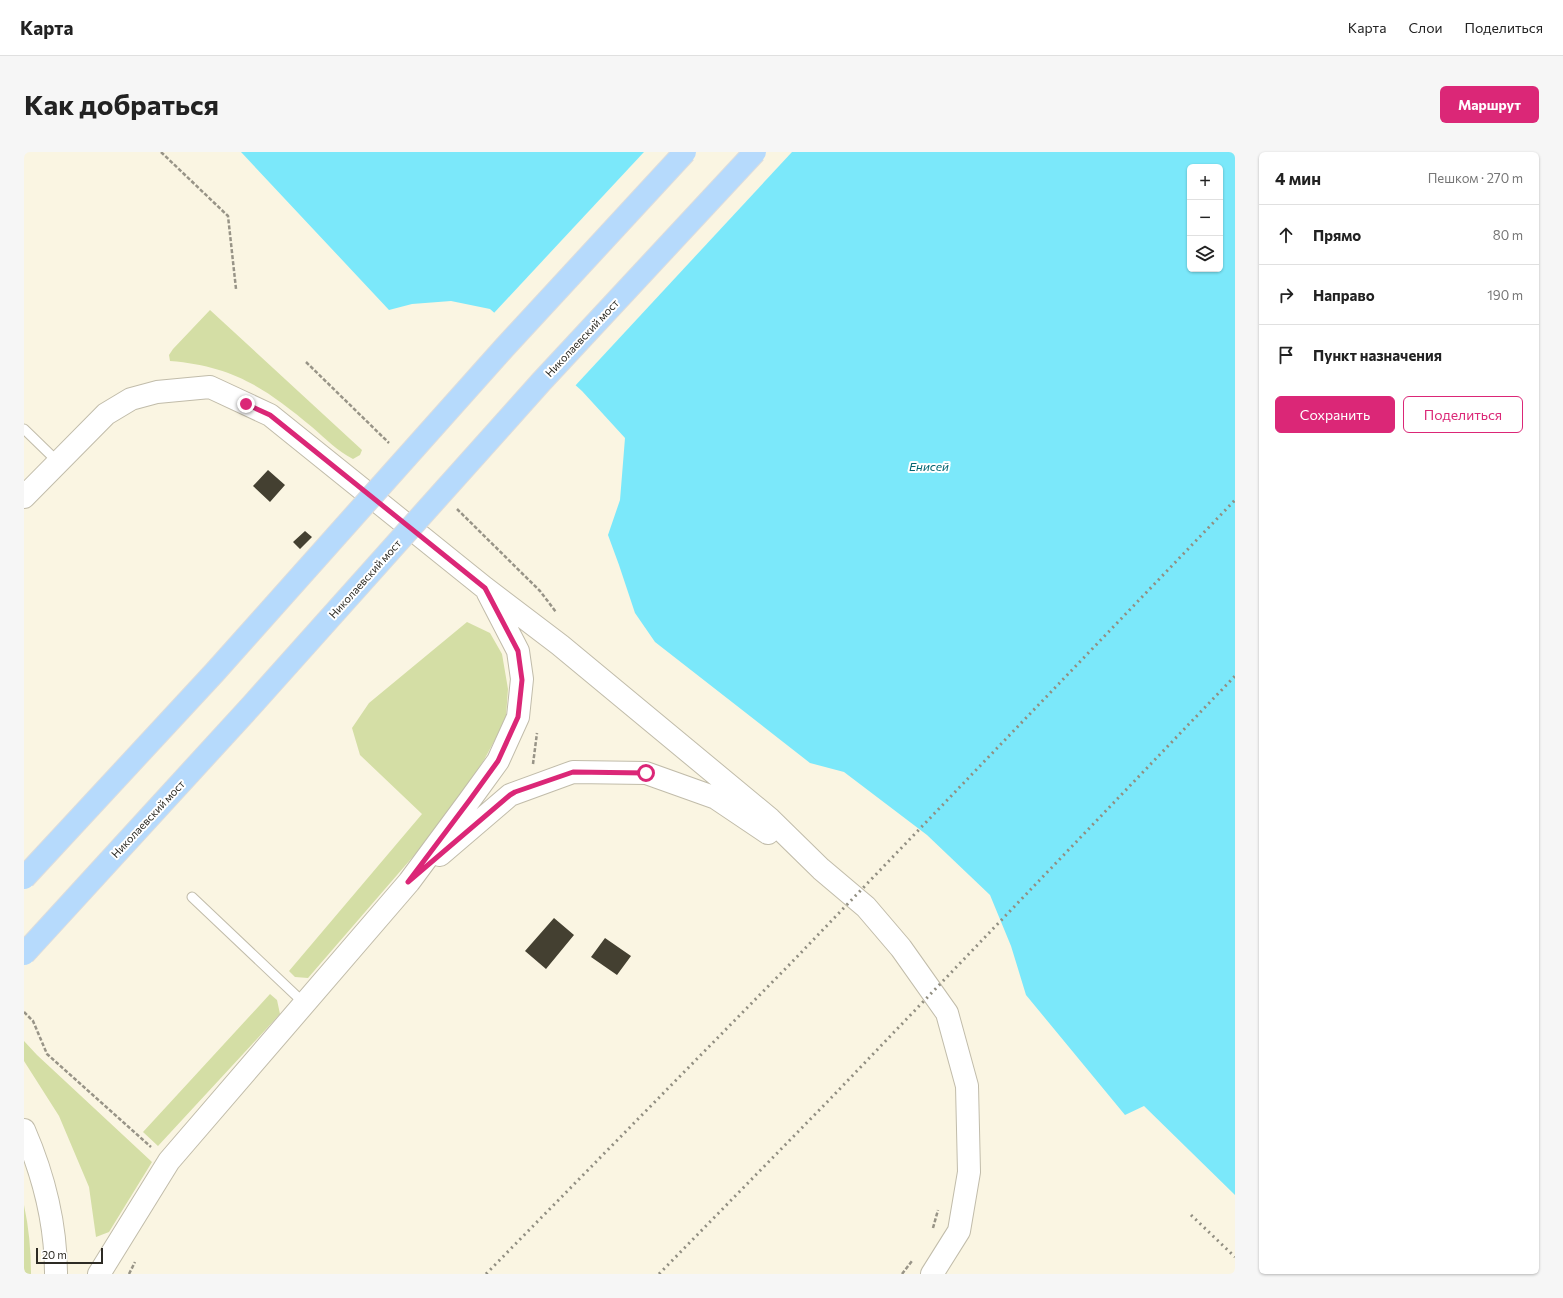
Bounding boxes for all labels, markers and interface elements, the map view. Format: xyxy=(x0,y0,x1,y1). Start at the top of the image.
text: Карта xyxy=(20,16,73,39)
text: Карта xyxy=(1348,19,1386,36)
text: Слои xyxy=(1408,19,1443,36)
text: Поделиться xyxy=(1465,19,1543,36)
button: Маршрут xyxy=(1440,86,1539,123)
text: Как добраться xyxy=(24,87,219,121)
map controls xyxy=(1187,164,1223,272)
button: + xyxy=(1187,164,1223,200)
text: 4 мин xyxy=(1275,168,1321,189)
text: Пешком · 270 m xyxy=(1428,170,1523,186)
button: − xyxy=(1187,200,1223,236)
icon: ahead xyxy=(1275,224,1297,246)
text: Прямо xyxy=(1313,226,1361,244)
text: 80 m xyxy=(1493,227,1523,243)
button: layers xyxy=(1187,236,1223,272)
icon: right xyxy=(1275,284,1297,306)
text: Направо xyxy=(1313,286,1375,304)
text: 190 m xyxy=(1487,287,1523,303)
street label: Николаевский мост xyxy=(542,296,621,379)
icon: arrive xyxy=(1275,344,1297,366)
text: Пункт назначения xyxy=(1313,346,1442,364)
route end xyxy=(237,395,255,413)
button: Сохранить xyxy=(1275,396,1395,433)
button: Поделиться xyxy=(1403,396,1523,433)
water label: Енисей xyxy=(909,459,949,473)
street label: Николаевский мост xyxy=(326,537,403,621)
route start xyxy=(637,764,655,782)
street label: Николаевский мост xyxy=(108,777,187,860)
scale bar xyxy=(36,1246,103,1265)
text: 20 m xyxy=(42,1248,67,1261)

